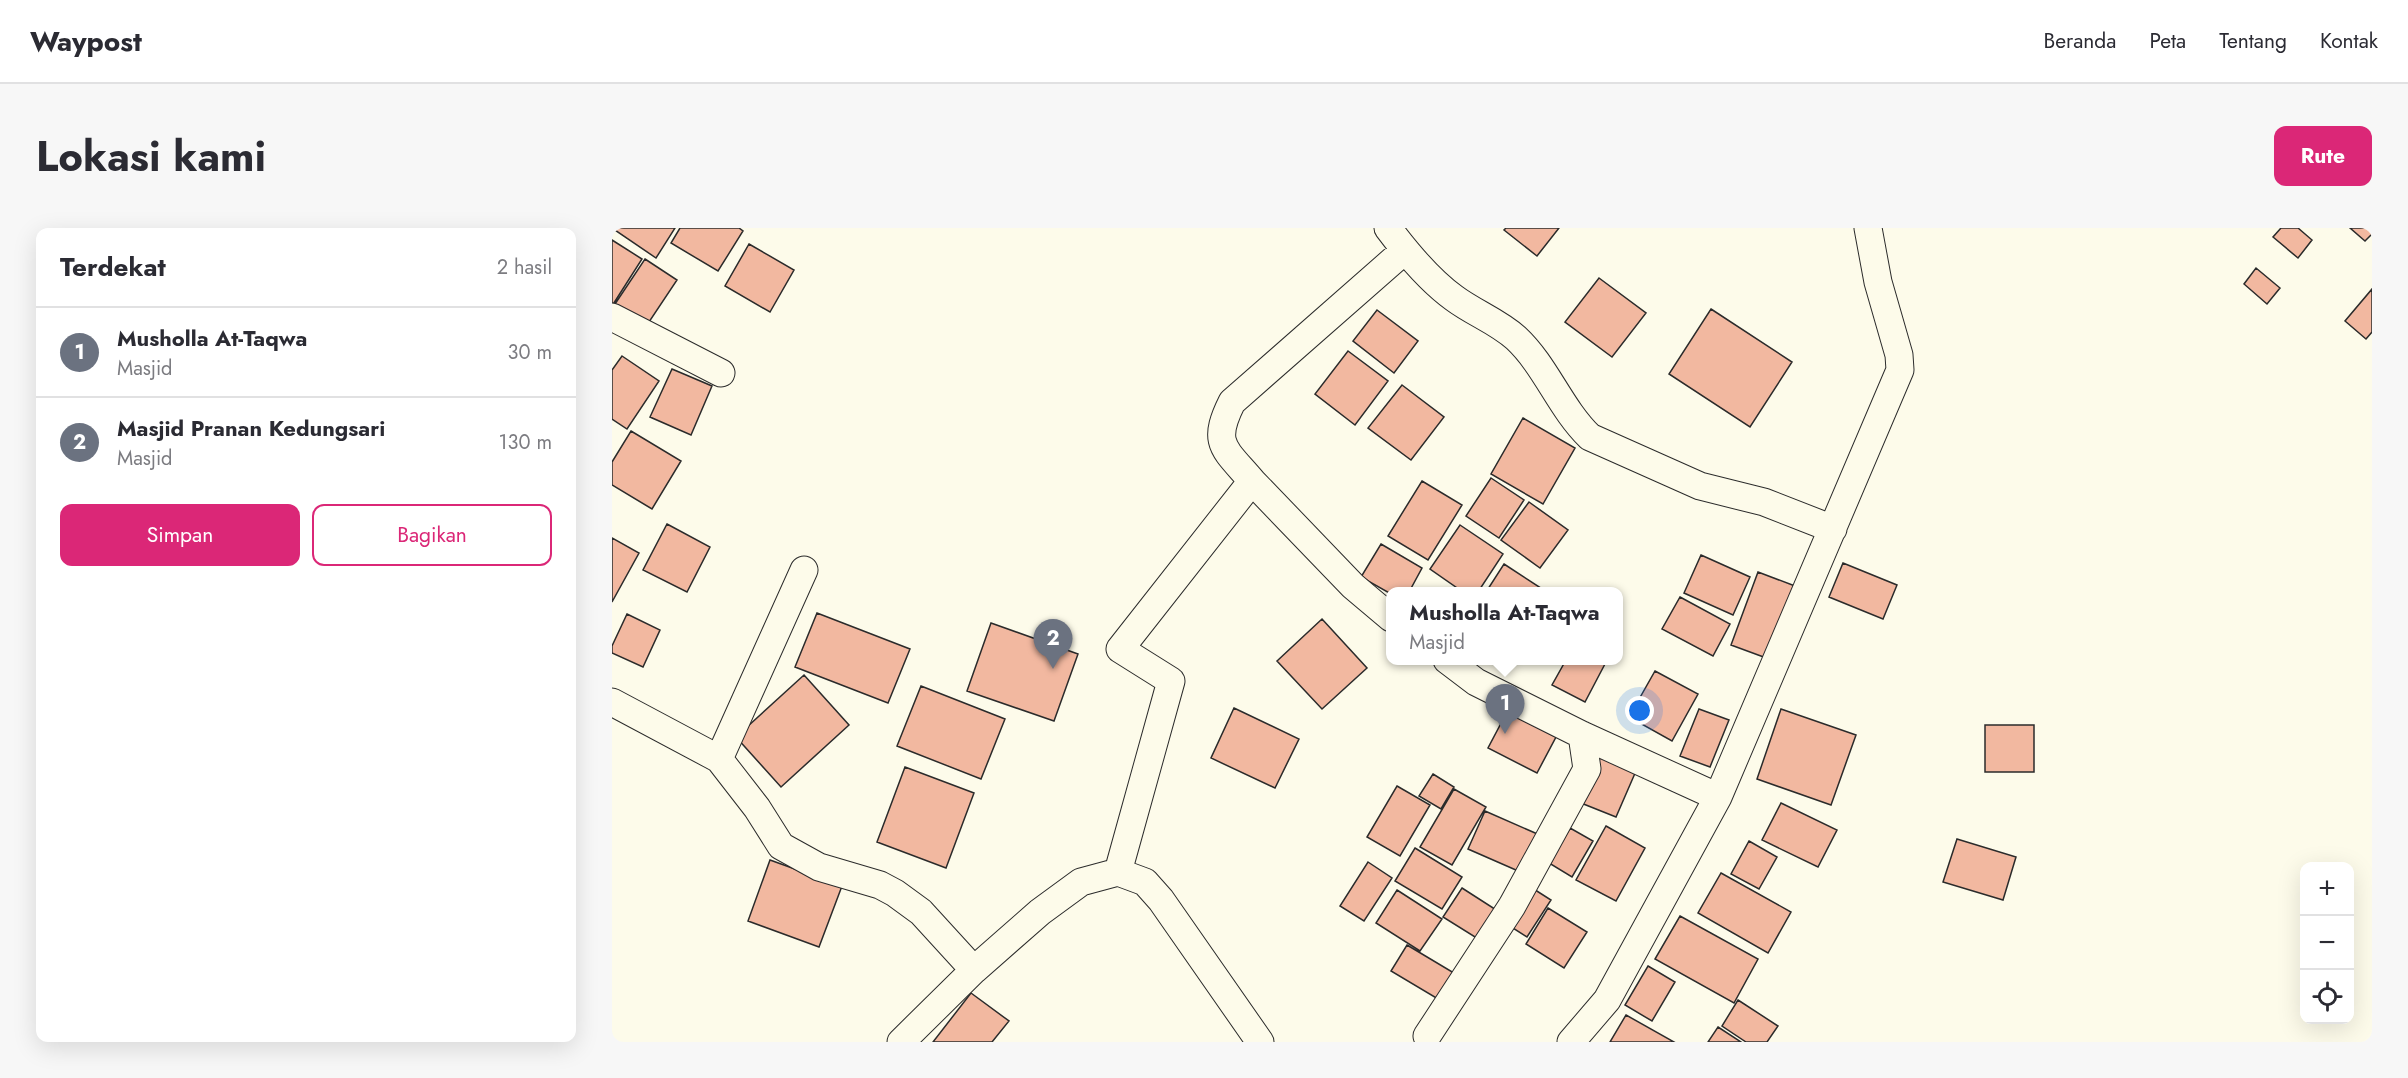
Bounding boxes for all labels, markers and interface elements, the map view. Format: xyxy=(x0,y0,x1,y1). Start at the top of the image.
text: Waypost xyxy=(30,21,142,62)
text: Beranda xyxy=(2043,26,2116,56)
text: Peta xyxy=(2149,26,2186,56)
text: Tentang xyxy=(2219,26,2287,56)
text: Kontak xyxy=(2320,26,2378,56)
text: Lokasi kami xyxy=(36,126,266,187)
button: Rute xyxy=(2274,126,2372,186)
text: Terdekat xyxy=(60,248,166,286)
text: 2 hasil xyxy=(497,253,552,282)
text: Musholla At-Taqwa xyxy=(117,322,307,354)
text: 1 xyxy=(74,338,85,367)
text: 30 m xyxy=(507,338,552,367)
text: Masjid xyxy=(117,354,172,383)
text: Masjid Pranan Kedungsari xyxy=(117,412,385,444)
text: 2 xyxy=(73,428,86,457)
text: 130 m xyxy=(498,428,552,457)
text: Masjid xyxy=(117,444,172,473)
button: Simpan xyxy=(60,504,300,566)
button: Bagikan xyxy=(312,504,552,566)
popup xyxy=(1386,587,1623,665)
text: Musholla At-Taqwa xyxy=(1409,596,1600,628)
pin: 2 xyxy=(1034,620,1072,669)
text: Masjid xyxy=(1409,628,1465,657)
pin: 1 xyxy=(1486,684,1524,734)
your location xyxy=(1625,696,1654,725)
map controls xyxy=(2300,862,2354,1024)
button: + xyxy=(2300,862,2354,916)
button: − xyxy=(2300,916,2354,970)
button: locate xyxy=(2300,970,2354,1024)

